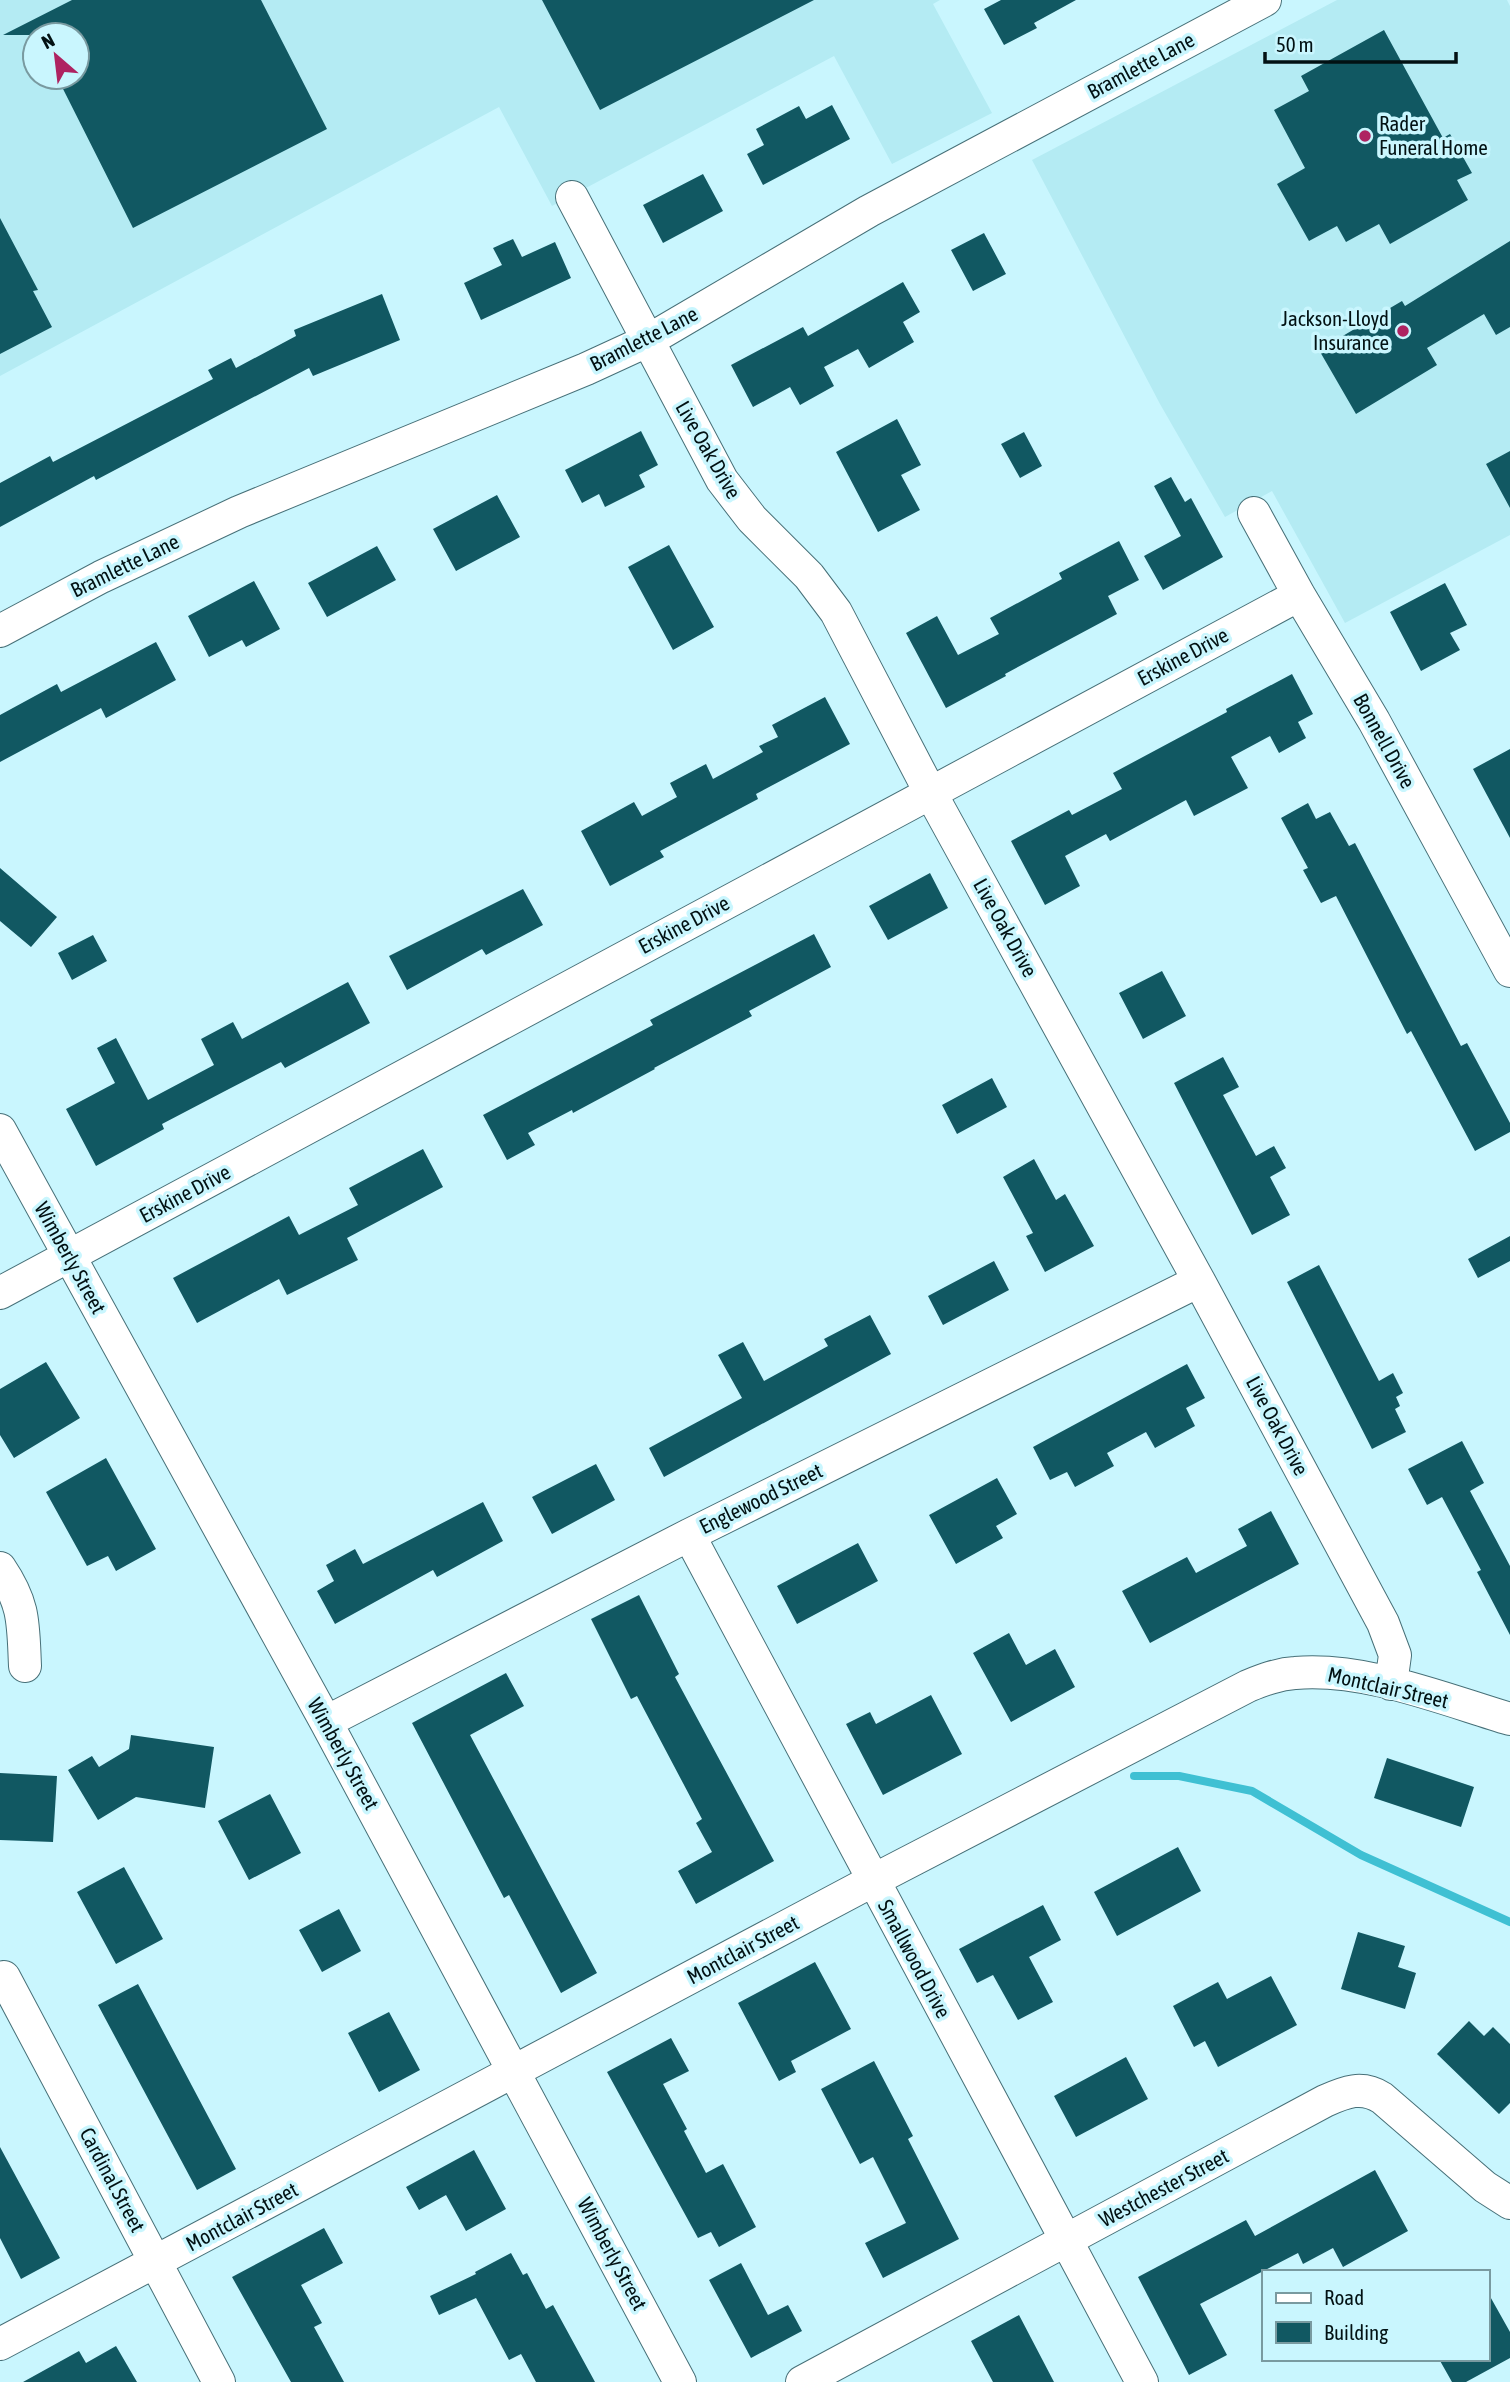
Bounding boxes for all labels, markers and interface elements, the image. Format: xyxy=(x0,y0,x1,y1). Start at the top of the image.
north arrow xyxy=(21,21,91,91)
scale bar xyxy=(1265,21,1456,65)
street label: Bramlette Lane xyxy=(1083,27,1198,103)
text: N xyxy=(38,29,58,53)
text: 50 m xyxy=(1276,32,1314,56)
place label: Rader Funeral Home xyxy=(1379,111,1488,159)
marker: Rader Funeral Home xyxy=(1357,128,1373,144)
street label: Bramlette Lane xyxy=(586,301,701,375)
place label: Jackson-Lloyd Insurance xyxy=(1281,306,1389,354)
marker: Jackson-Lloyd Insurance xyxy=(1395,323,1411,339)
street label: Live Oak Drive xyxy=(671,396,746,503)
street label: Bramlette Lane xyxy=(67,529,183,602)
street label: Erskine Drive xyxy=(1133,622,1232,690)
street label: Bonnell Drive xyxy=(1349,689,1421,792)
street label: Live Oak Drive xyxy=(969,874,1043,981)
street label: Erskine Drive xyxy=(634,890,733,958)
street label: Erskine Drive xyxy=(135,1159,234,1227)
street label: Wimberly Street xyxy=(30,1198,111,1317)
street label: Live Oak Drive xyxy=(1242,1372,1314,1479)
street label: Englewood Street xyxy=(695,1458,826,1538)
street label: Montclair Street xyxy=(1326,1661,1451,1713)
street label: Wimberly Street xyxy=(303,1694,384,1813)
street label: Smallwood Drive xyxy=(874,1895,956,2022)
street label: Montclair Street xyxy=(683,1910,802,1989)
street label: Cardinal Street xyxy=(75,2123,150,2236)
street label: Westchester Street xyxy=(1095,2143,1232,2231)
street label: Montclair Street xyxy=(182,2177,301,2256)
street label: Wimberly Street xyxy=(573,2193,653,2314)
legend xyxy=(1262,2270,1489,2361)
text: Road xyxy=(1324,2285,1364,2309)
text: Building xyxy=(1324,2320,1388,2344)

